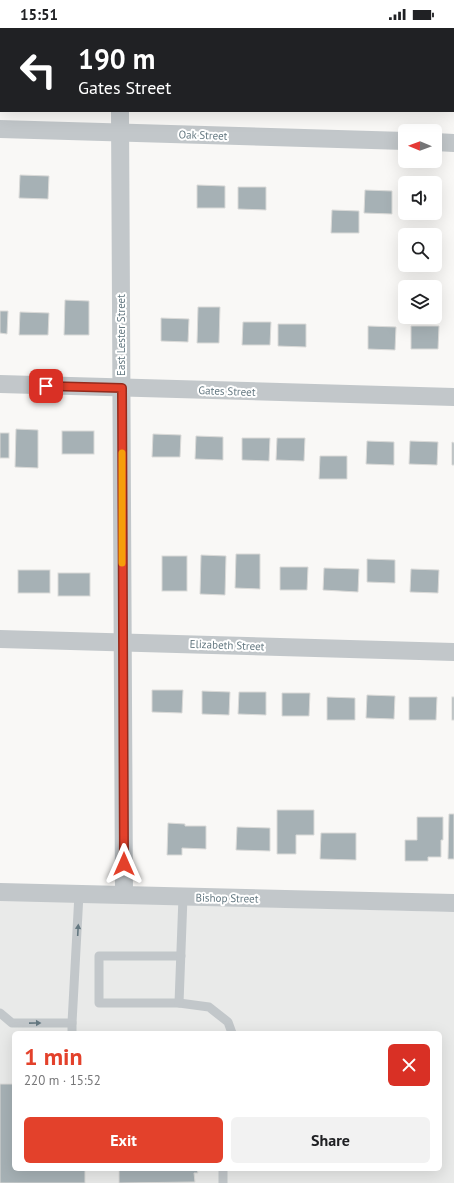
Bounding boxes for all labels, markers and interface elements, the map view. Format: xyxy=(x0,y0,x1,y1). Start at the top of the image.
text: 15:51 xyxy=(20,5,58,24)
text: 190 m xyxy=(78,40,155,77)
icon: left xyxy=(12,44,64,96)
text: Gates Street xyxy=(78,76,171,99)
north arrow xyxy=(398,124,442,168)
map controls xyxy=(398,124,442,324)
street label: Oak Street xyxy=(178,127,228,143)
button: sound xyxy=(398,176,442,220)
button: search xyxy=(398,228,442,272)
button: layers xyxy=(398,280,442,324)
street label: East Lester Street xyxy=(114,294,128,376)
pin xyxy=(29,369,63,403)
icon: arrive xyxy=(35,375,57,397)
street label: Gates Street xyxy=(198,383,256,399)
street label: Elizabeth Street xyxy=(189,637,265,653)
position arrow xyxy=(103,843,145,885)
street label: Bishop Street xyxy=(195,890,259,906)
one-way arrow xyxy=(74,924,81,936)
one-way arrow xyxy=(29,1020,42,1026)
text: 1 min xyxy=(24,1041,83,1072)
button: close xyxy=(388,1044,430,1086)
text: 220 m · 15:52 xyxy=(24,1072,101,1089)
button: Exit xyxy=(24,1117,223,1163)
button: Share xyxy=(231,1117,430,1163)

